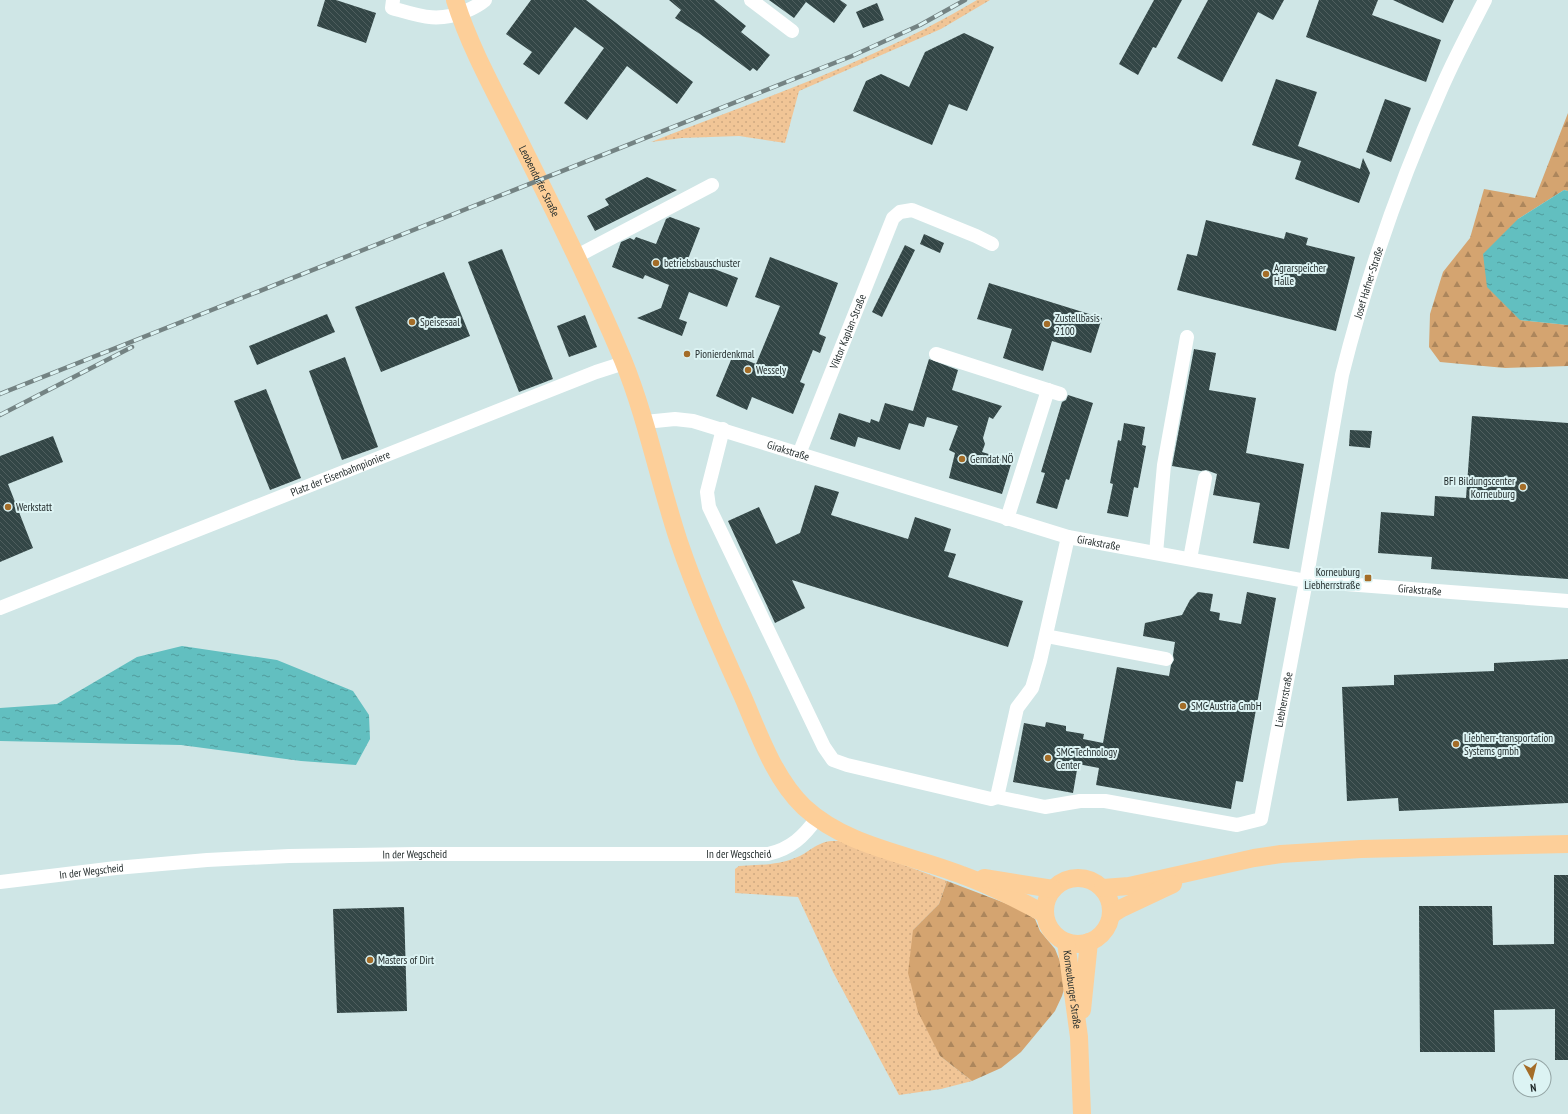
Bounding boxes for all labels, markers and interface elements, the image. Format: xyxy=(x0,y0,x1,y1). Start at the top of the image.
street label: Leobendorfer Straße xyxy=(516,143,563,219)
street label: Josef Hafner-Straße xyxy=(1350,244,1387,321)
place label: betriebsbauschuster xyxy=(664,256,740,270)
marker: betriebsbauschuster xyxy=(651,258,661,268)
place label: Agrarspeicher Halle xyxy=(1274,261,1326,288)
marker: Agrarspeicher Halle xyxy=(1261,269,1271,279)
street label: Viktor Kaplan-Straße xyxy=(826,291,869,372)
place label: Zustellbasis 2100 xyxy=(1055,311,1100,338)
place label: Speisesaal xyxy=(420,315,460,329)
marker: Speisesaal xyxy=(407,317,417,327)
marker: Zustellbasis 2100 xyxy=(1042,319,1052,329)
place label: Pionierdenkmal xyxy=(695,347,755,361)
marker: Pionierdenkmal xyxy=(682,349,692,359)
place label: Wessely xyxy=(756,363,787,377)
marker: Wessely xyxy=(743,365,753,375)
street label: Girakstraße xyxy=(765,437,812,464)
street label: Platz der Eisenbahnpioniere xyxy=(288,447,393,499)
place label: Gemdat NÖ xyxy=(970,452,1014,466)
marker: Gemdat NÖ xyxy=(957,454,967,464)
place label: BFI Bildungscenter Korneuburg xyxy=(1444,474,1515,501)
marker: BFI Bildungscenter Korneuburg xyxy=(1518,482,1528,492)
place label: Werkstatt xyxy=(16,500,52,514)
marker: Werkstatt xyxy=(3,502,13,512)
street label: Girakstraße xyxy=(1076,532,1122,554)
place label: Korneuburg Liebherrstraße xyxy=(1304,565,1360,592)
marker: Korneuburg Liebherrstraße xyxy=(1363,573,1373,583)
street label: Girakstraße xyxy=(1398,581,1443,598)
street label: Liebherrstraße xyxy=(1272,670,1296,728)
place label: SMC Austria GmbH xyxy=(1191,699,1262,713)
marker: SMC Austria GmbH xyxy=(1178,701,1188,711)
place label: Liebherr-transportation Systems gmbh xyxy=(1464,731,1553,758)
marker: Liebherr-transportation Systems gmbh xyxy=(1451,739,1461,749)
place label: SMC Technology Center xyxy=(1056,745,1118,772)
marker: SMC Technology Center xyxy=(1043,753,1053,763)
street label: In der Wegscheid xyxy=(706,846,773,861)
street label: In der Wegscheid xyxy=(382,847,447,862)
street label: In der Wegscheid xyxy=(58,860,124,882)
street label: Korneuburger Straße xyxy=(1060,949,1085,1030)
place label: Masters of Dirt xyxy=(378,953,434,967)
marker: Masters of Dirt xyxy=(365,955,375,965)
north arrow xyxy=(1512,1058,1552,1098)
text: N xyxy=(1529,1081,1537,1095)

